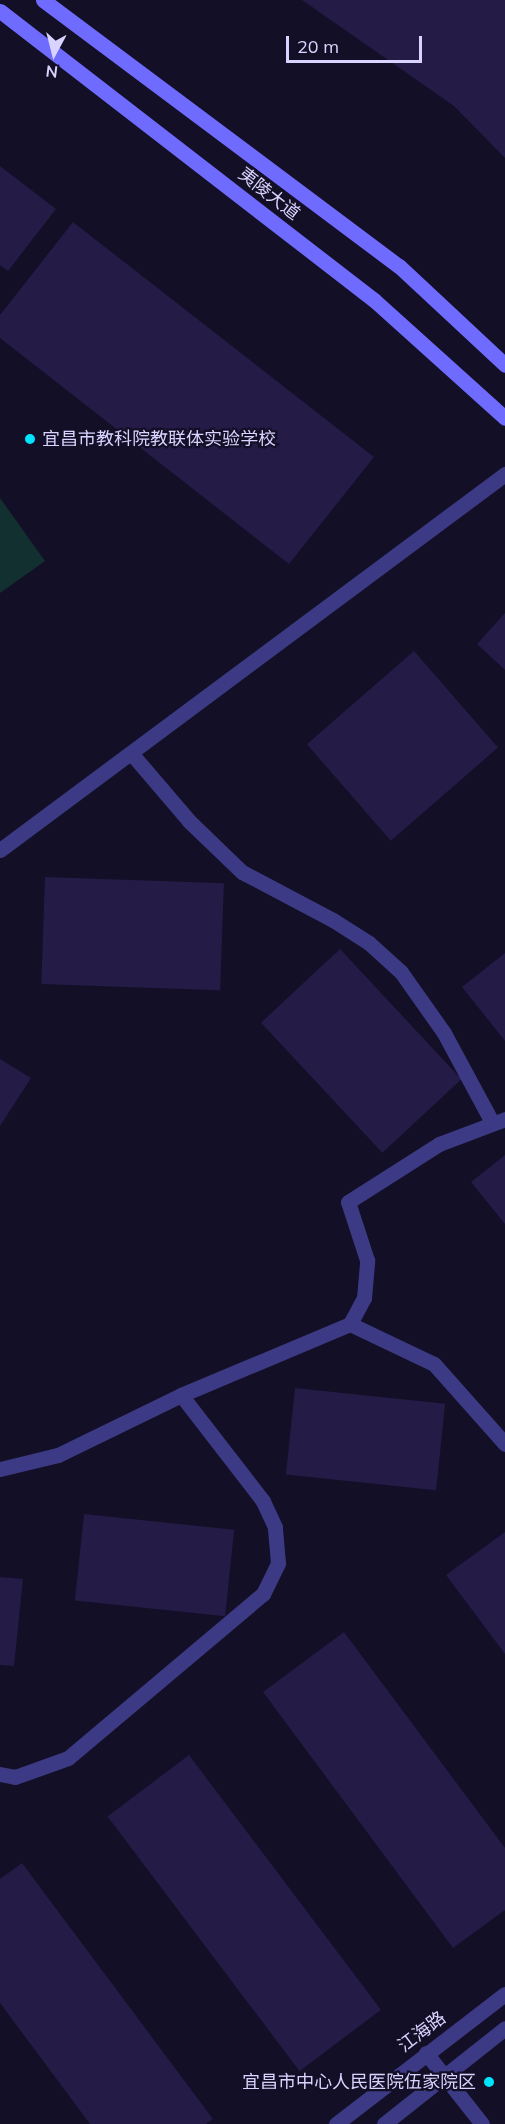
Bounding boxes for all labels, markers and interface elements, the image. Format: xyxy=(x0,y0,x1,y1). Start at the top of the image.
north arrow xyxy=(24,24,84,84)
scale bar xyxy=(289,24,426,62)
text: 20 m xyxy=(297,35,339,58)
text: N xyxy=(45,61,59,83)
street label: 夷陵大道 xyxy=(234,163,304,225)
place label: 宜昌市教科院教联体实验学校 xyxy=(42,428,276,450)
marker: 宜昌市教科院教联体实验学校 xyxy=(23,432,37,446)
street label: 江海路 xyxy=(394,2007,450,2057)
place label: 宜昌市中心人民医院伍家院区 xyxy=(242,2071,476,2093)
marker: 宜昌市中心人民医院伍家院区 xyxy=(480,2073,498,2091)

